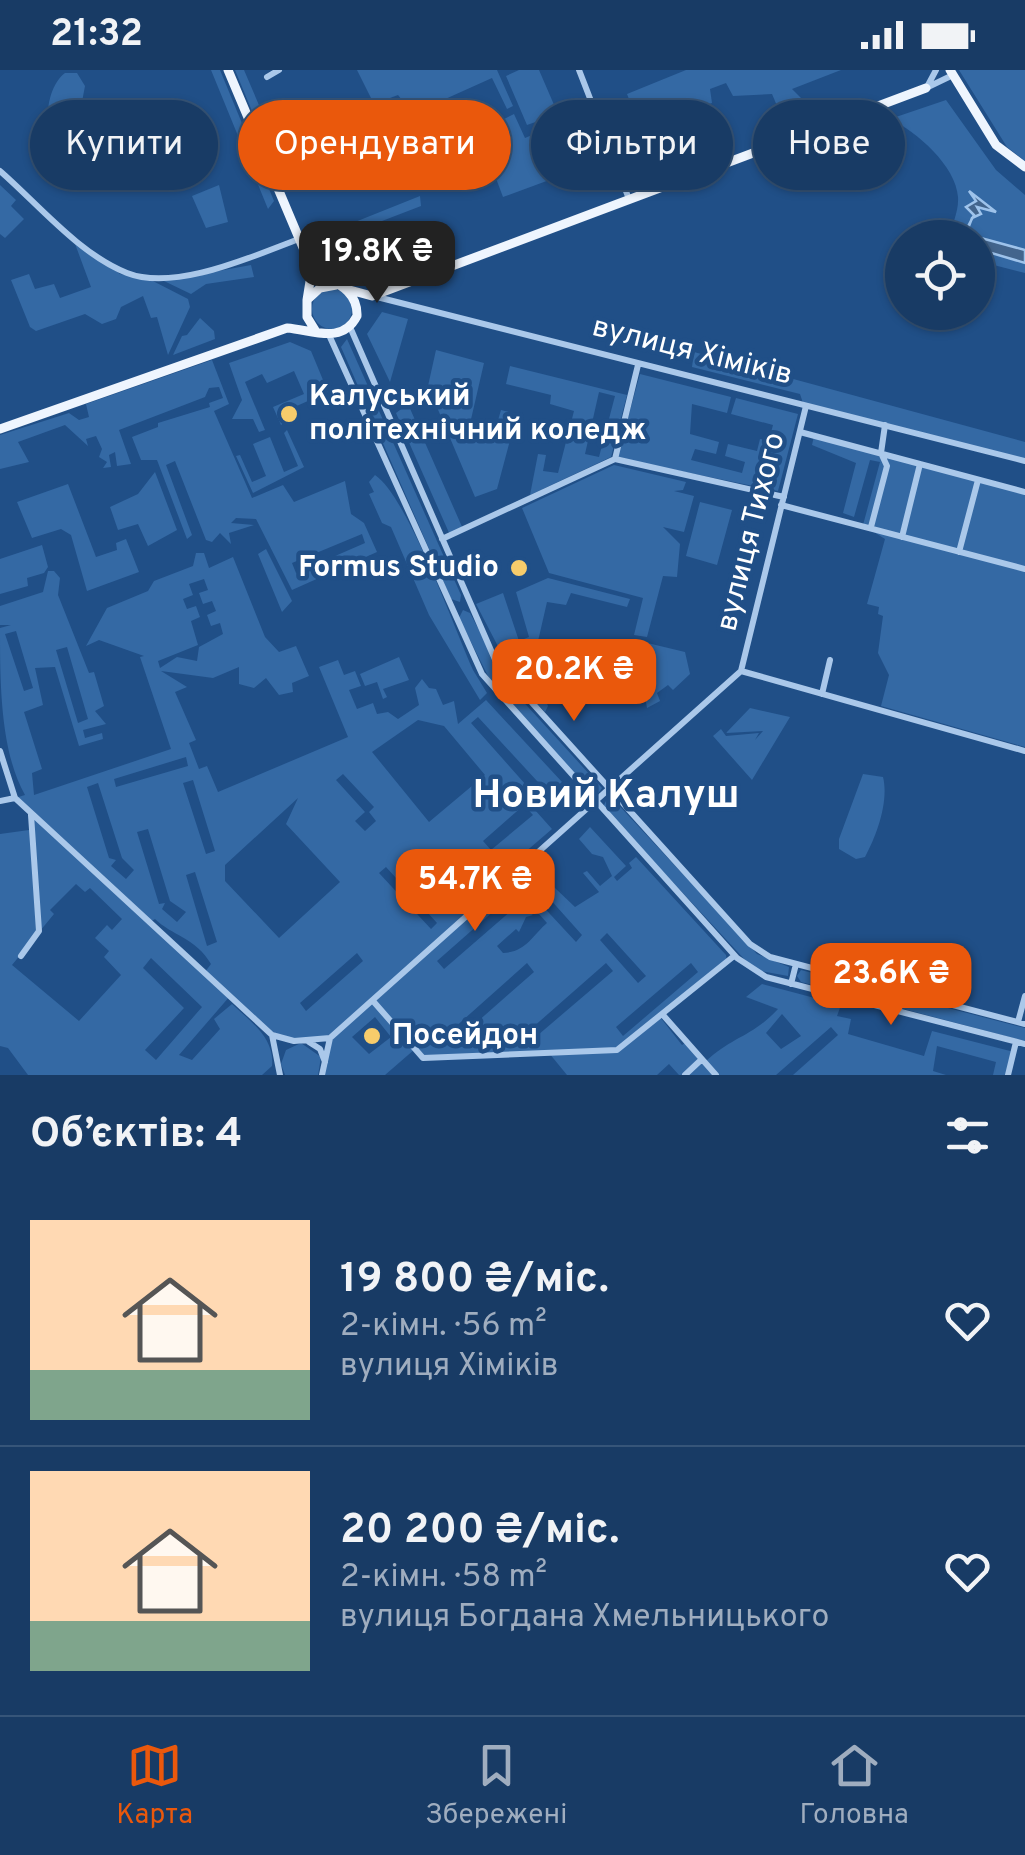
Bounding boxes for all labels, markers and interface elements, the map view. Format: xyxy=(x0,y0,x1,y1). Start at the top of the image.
text: 21:32 xyxy=(50,11,143,60)
chip: Купити xyxy=(30,100,218,190)
chip: Орендувати xyxy=(238,100,511,190)
chip: Фільтри xyxy=(531,100,733,190)
chip: Нове xyxy=(753,100,905,190)
map controls xyxy=(885,220,995,330)
button: locate xyxy=(885,220,995,330)
pin: 19.8K ₴ xyxy=(285,221,469,306)
text: 19.8K ₴ xyxy=(321,233,433,273)
street label: вулиця Хіміків xyxy=(588,309,796,395)
place label: Калуський політехнічний коледж xyxy=(309,379,647,450)
marker: Калуський політехнічний коледж xyxy=(278,403,300,425)
street label: вулиця Тихого xyxy=(709,429,795,635)
place label: Formus Studio xyxy=(298,550,499,587)
marker: Formus Studio xyxy=(508,557,530,579)
pin: 20.2K ₴ xyxy=(482,639,666,724)
text: 20.2K ₴ xyxy=(514,651,634,691)
district label: Новий Калуш xyxy=(472,772,740,822)
pin: 54.7K ₴ xyxy=(383,849,567,934)
text: 54.7K ₴ xyxy=(418,861,532,901)
pin: 23.6K ₴ xyxy=(799,943,983,1028)
text: 23.6K ₴ xyxy=(832,955,950,995)
place label: Посейдон xyxy=(392,1018,538,1055)
marker: Посейдон xyxy=(361,1025,383,1047)
icon: filters xyxy=(940,1108,995,1163)
text: Об’єктів: 4 xyxy=(30,1109,242,1162)
text: 19 800 ₴/міс. xyxy=(340,1254,609,1307)
icon: home xyxy=(110,1260,230,1380)
icon: heart xyxy=(940,1293,995,1348)
text: 2-кімн. · 56 m² xyxy=(340,1307,547,1347)
text: вулиця Хіміків xyxy=(340,1347,559,1387)
text: 20 200 ₴/міс. xyxy=(340,1505,620,1558)
icon: home xyxy=(110,1511,230,1631)
icon: heart xyxy=(940,1544,995,1599)
text: 2-кімн. · 58 m² xyxy=(340,1558,547,1598)
text: вулиця Богдана Хмельницького xyxy=(340,1598,829,1638)
tab: Карта xyxy=(116,1738,193,1834)
tab: Збережені xyxy=(425,1738,567,1834)
tab: Головна xyxy=(800,1738,909,1834)

